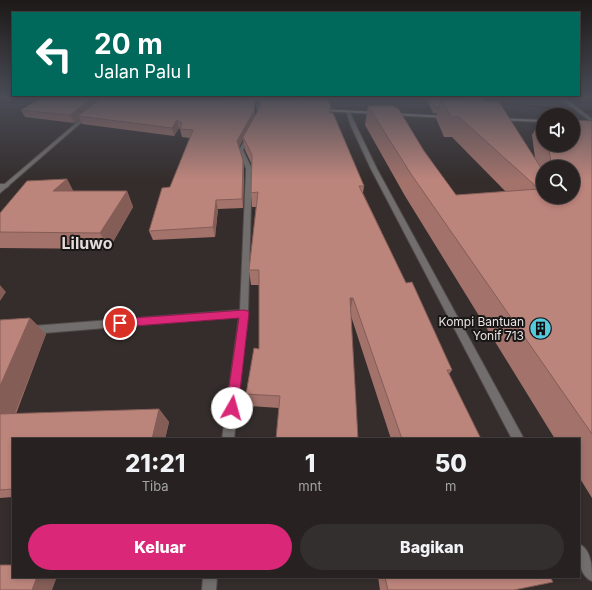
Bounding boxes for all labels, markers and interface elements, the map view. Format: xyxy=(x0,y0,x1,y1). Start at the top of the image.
text: 20 m xyxy=(94,27,163,61)
icon: left xyxy=(28,28,80,80)
text: Jalan Palu I xyxy=(94,61,191,82)
map controls xyxy=(536,108,580,204)
button: sound xyxy=(536,108,580,152)
button: search xyxy=(536,160,580,204)
district label: Liluwo xyxy=(62,233,113,253)
pin xyxy=(103,306,137,340)
icon: arrive xyxy=(109,312,131,334)
place label: Kompi Bantuan Yonif 713 xyxy=(439,314,524,343)
building icon: Kompi Bantuan Yonif 713 xyxy=(527,316,553,342)
position arrow xyxy=(211,387,253,429)
text: 21:21 xyxy=(125,449,185,478)
text: 1 xyxy=(305,449,315,478)
text: 50 xyxy=(435,449,467,478)
text: Tiba xyxy=(142,478,169,494)
text: mnt xyxy=(298,478,322,494)
text: m xyxy=(445,478,457,494)
button: Keluar xyxy=(28,524,292,570)
button: Bagikan xyxy=(300,524,564,570)

